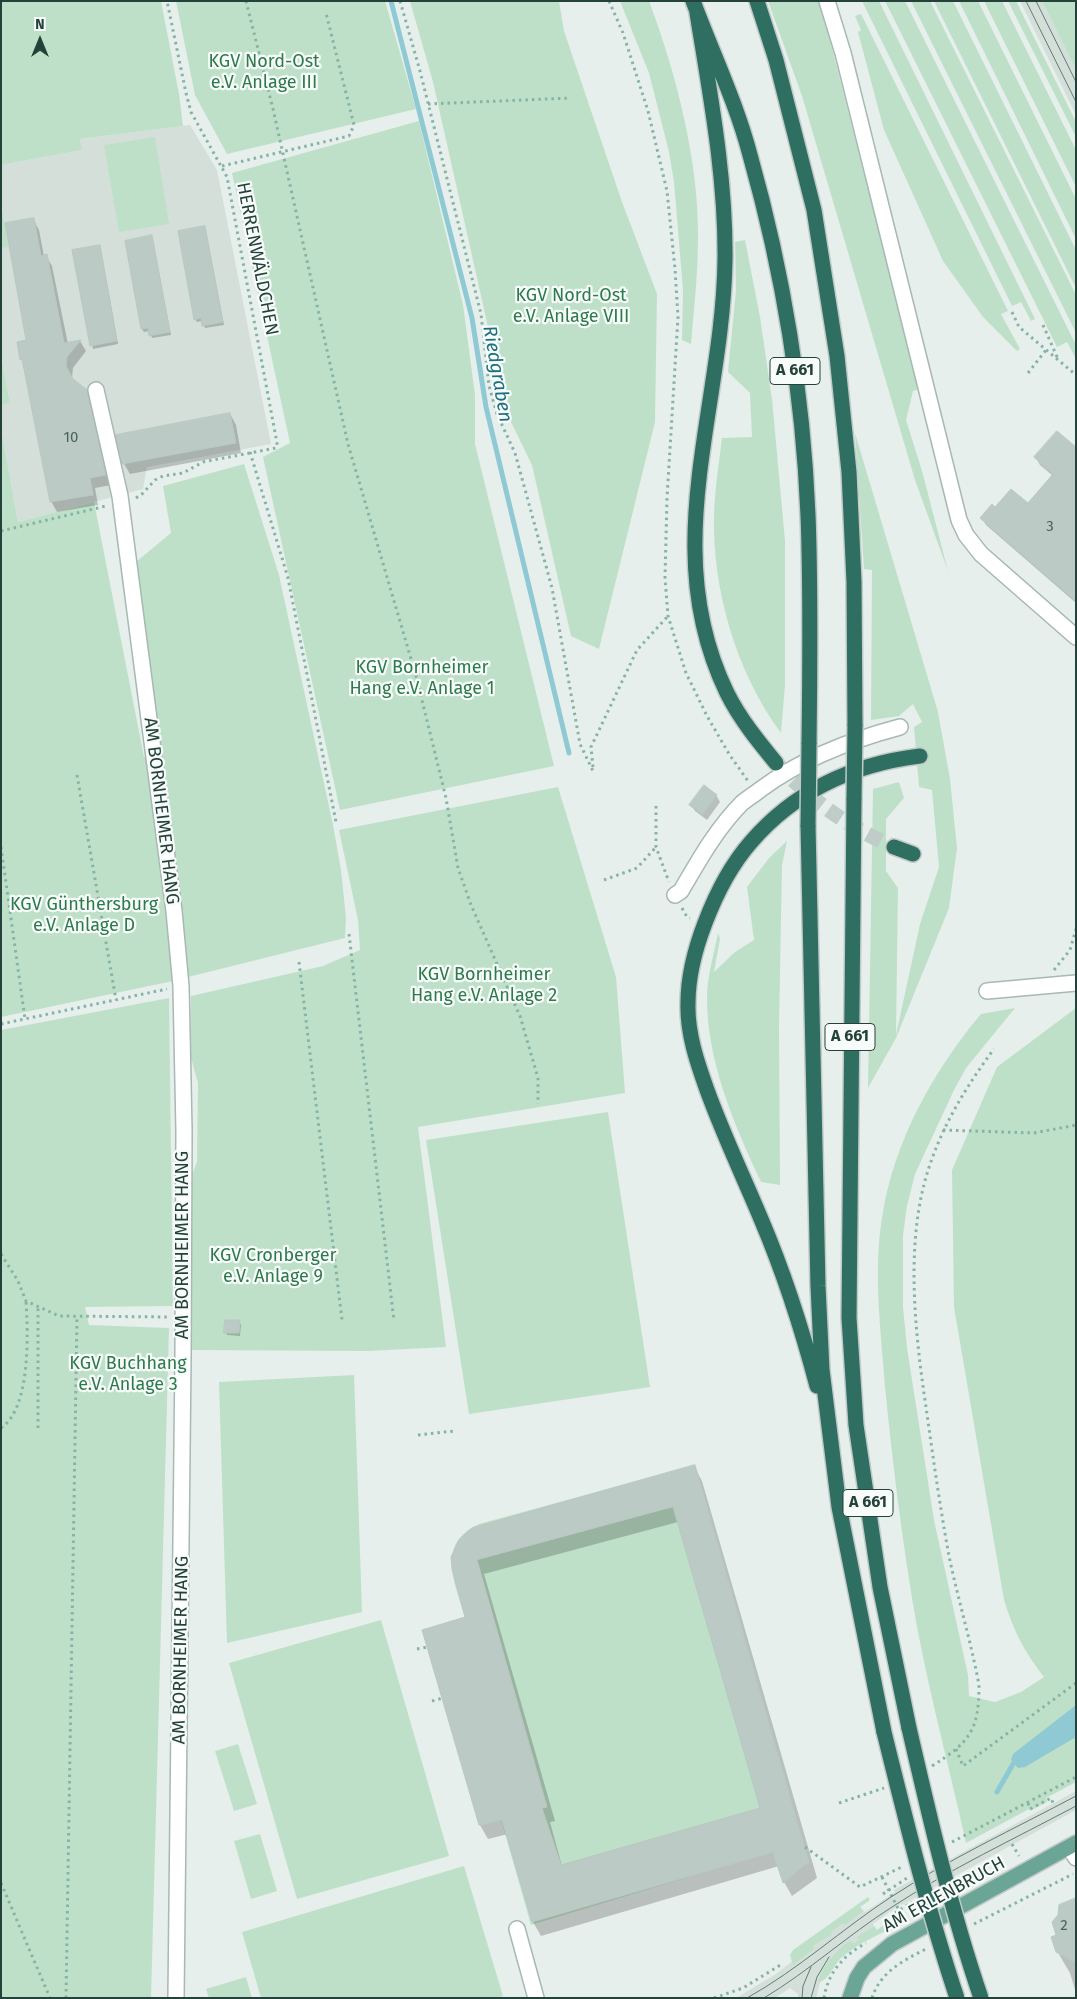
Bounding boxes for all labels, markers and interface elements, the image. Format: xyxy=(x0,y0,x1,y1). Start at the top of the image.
north arrow xyxy=(15,15,65,65)
text: N xyxy=(35,16,45,33)
park label: KGV Nord-Ost e.V. Anlage III xyxy=(208,51,320,94)
street label: HERRENWÄLDCHEN xyxy=(232,181,282,337)
park label: KGV Nord-Ost e.V. Anlage VIII xyxy=(513,285,629,328)
water label: Riedgraben xyxy=(477,324,517,424)
road number: A 661 xyxy=(770,358,820,384)
house number: 10 xyxy=(64,429,78,447)
house number: 3 xyxy=(1046,518,1054,536)
park label: KGV Bornheimer Hang e.V. Anlage 1 xyxy=(349,657,495,700)
street label: AM BORNHEIMER HANG xyxy=(139,716,183,906)
park label: KGV Günthersburg e.V. Anlage D xyxy=(10,894,158,936)
park label: KGV Bornheimer Hang e.V. Anlage 2 xyxy=(411,964,557,1006)
road number: A 661 xyxy=(825,1024,875,1050)
street label: AM BORNHEIMER HANG xyxy=(172,1151,194,1339)
park label: KGV Cronberger e.V. Anlage 9 xyxy=(210,1245,336,1288)
park label: KGV Buchhang e.V. Anlage 3 xyxy=(69,1353,187,1396)
road number: A 661 xyxy=(843,1490,893,1516)
street label: AM BORNHEIMER HANG xyxy=(169,1556,193,1744)
street label: AM ERLENBRUCH xyxy=(879,1852,1009,1938)
house number: 2 xyxy=(1060,1917,1068,1935)

